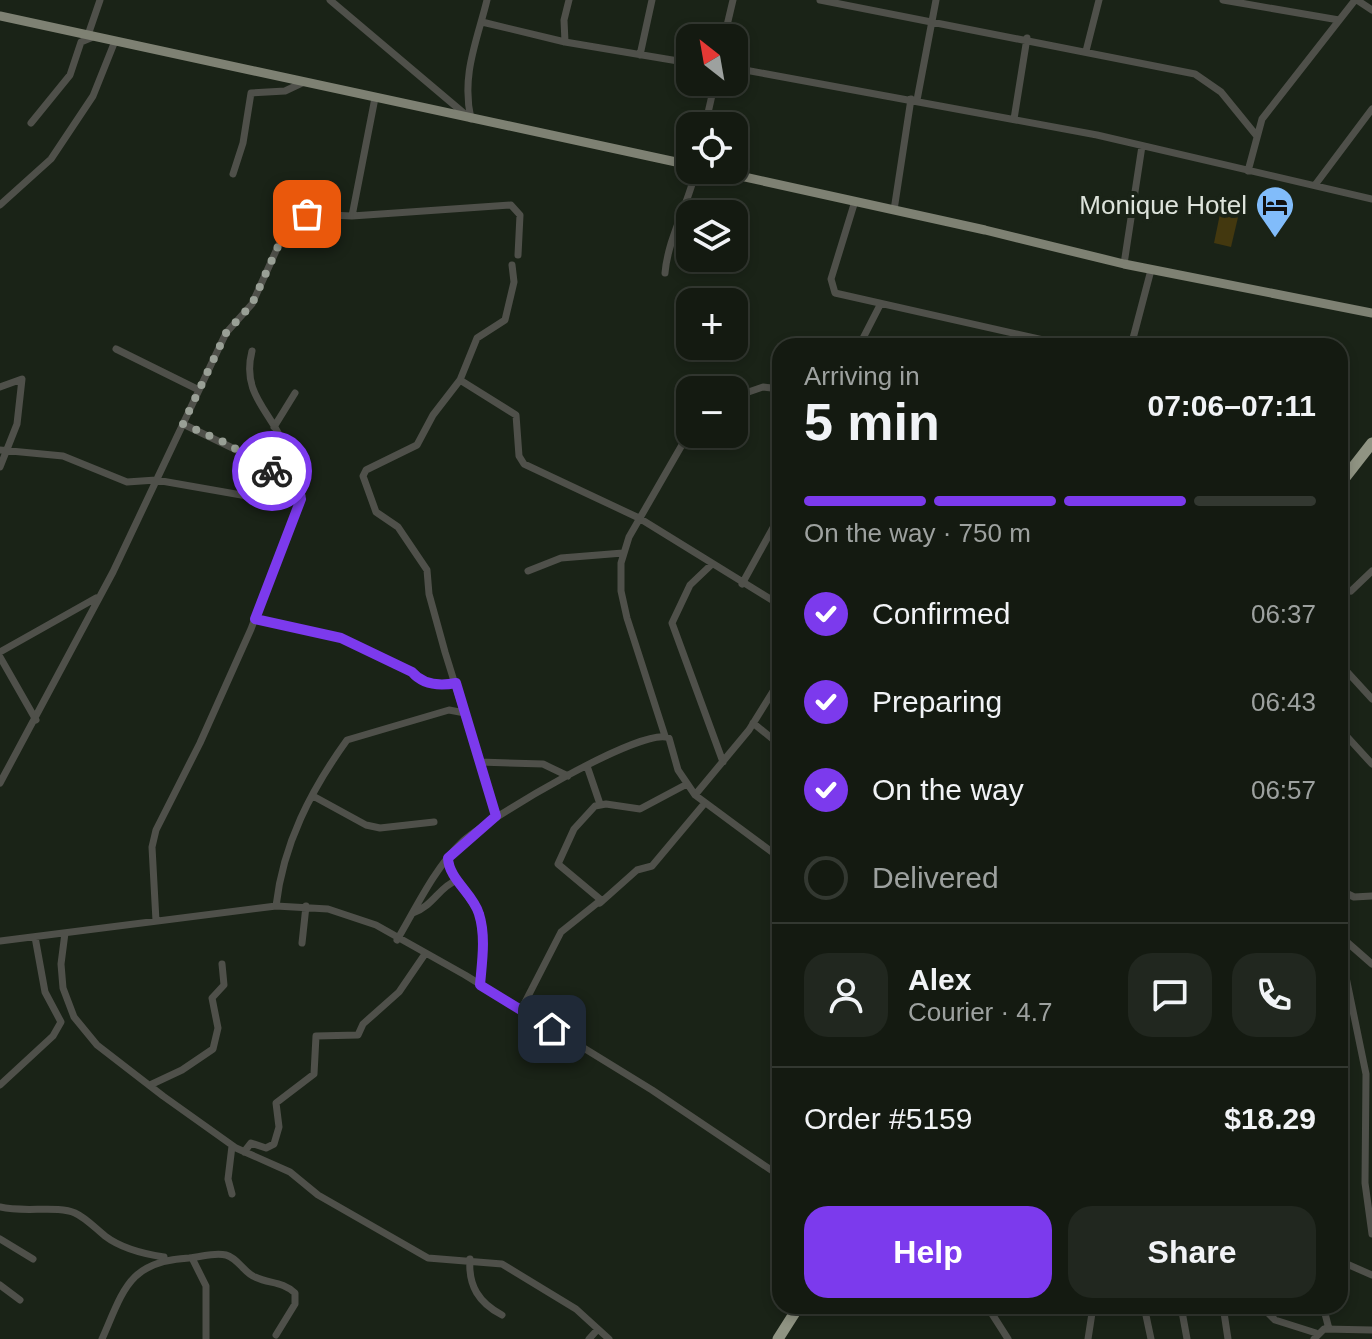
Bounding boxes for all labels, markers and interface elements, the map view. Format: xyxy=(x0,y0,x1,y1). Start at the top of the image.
north arrow xyxy=(676,24,748,96)
map controls xyxy=(676,24,748,448)
button: locate xyxy=(676,112,748,184)
pin xyxy=(273,180,341,248)
hotel icon: Monique Hotel xyxy=(1254,184,1296,239)
place label: Monique Hotel xyxy=(1079,190,1247,220)
icon: bag xyxy=(285,192,329,236)
button: layers xyxy=(676,200,748,272)
button: + xyxy=(676,288,748,360)
text: Arriving in xyxy=(804,361,920,391)
button: − xyxy=(676,376,748,448)
text: 07:06–07:11 xyxy=(1148,389,1316,422)
text: 5 min xyxy=(804,393,940,451)
courier xyxy=(232,431,312,511)
icon: bike xyxy=(250,449,294,493)
text: On the way · 750 m xyxy=(804,518,1031,548)
icon: check xyxy=(804,592,848,636)
text: Confirmed xyxy=(872,597,1010,630)
text: 06:37 xyxy=(1251,599,1316,629)
icon: check xyxy=(804,680,848,724)
text: Preparing xyxy=(872,685,1002,718)
text: 06:43 xyxy=(1251,687,1316,717)
icon: check xyxy=(804,768,848,812)
text: On the way xyxy=(872,773,1024,806)
text: 06:57 xyxy=(1251,775,1316,805)
text: Delivered xyxy=(872,861,999,894)
button: person xyxy=(804,953,888,1037)
button: chat xyxy=(1128,953,1212,1037)
button: phone xyxy=(1232,953,1316,1037)
text: Alex xyxy=(908,963,971,996)
pin xyxy=(518,995,586,1063)
text: Courier · 4.7 xyxy=(908,997,1053,1027)
icon: home xyxy=(530,1007,574,1051)
text: Order #5159 xyxy=(804,1102,972,1135)
text: $18.29 xyxy=(1224,1102,1316,1135)
button: Help xyxy=(804,1206,1052,1298)
button: Share xyxy=(1068,1206,1316,1298)

